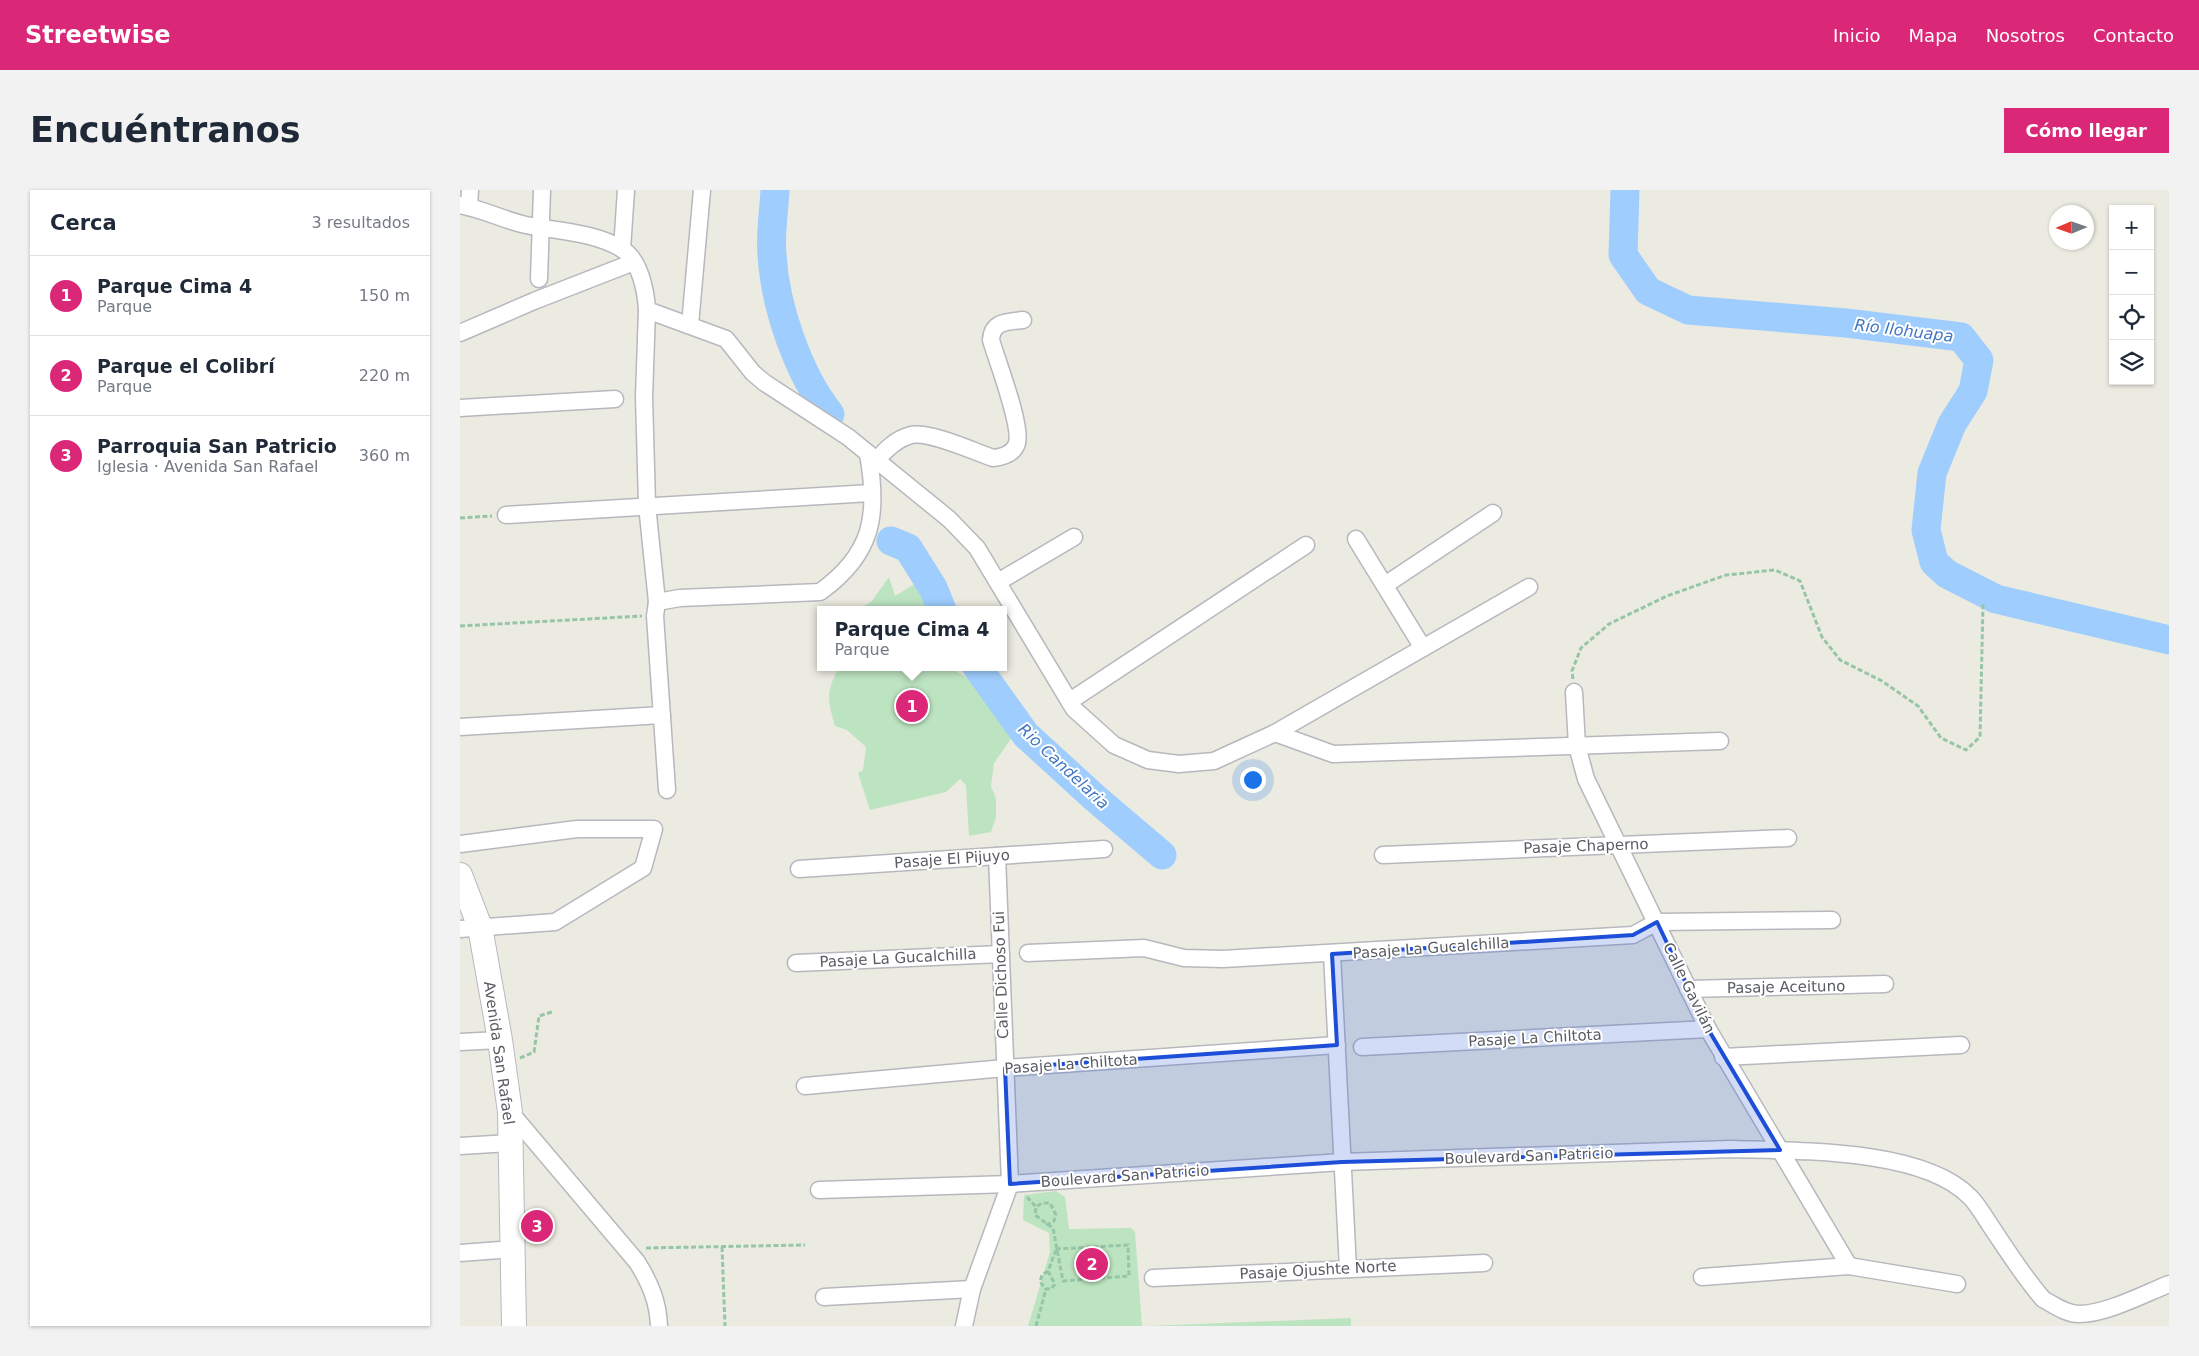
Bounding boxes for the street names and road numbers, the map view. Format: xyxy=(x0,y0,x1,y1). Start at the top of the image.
street label: Pasaje Chaperno xyxy=(1523,835,1649,857)
street label: Pasaje El Pijuyo xyxy=(894,846,1010,872)
street label: Calle Dichoso Fui xyxy=(990,911,1012,1039)
street label: Pasaje La Gucalchilla xyxy=(1352,934,1510,962)
street label: Calle Gavilán xyxy=(1659,940,1719,1036)
street label: Pasaje La Gucalchilla xyxy=(819,945,977,971)
street label: Pasaje Aceituno xyxy=(1727,977,1845,997)
street label: Avenida San Rafael xyxy=(480,980,518,1126)
street label: Pasaje La Chiltota xyxy=(1468,1026,1602,1050)
street label: Pasaje La Chiltota xyxy=(1004,1050,1138,1078)
street label: Boulevard San Patricio xyxy=(1444,1144,1614,1168)
street label: Boulevard San Patricio xyxy=(1040,1161,1210,1191)
street label: Pasaje Ojushte Norte xyxy=(1239,1257,1397,1283)

